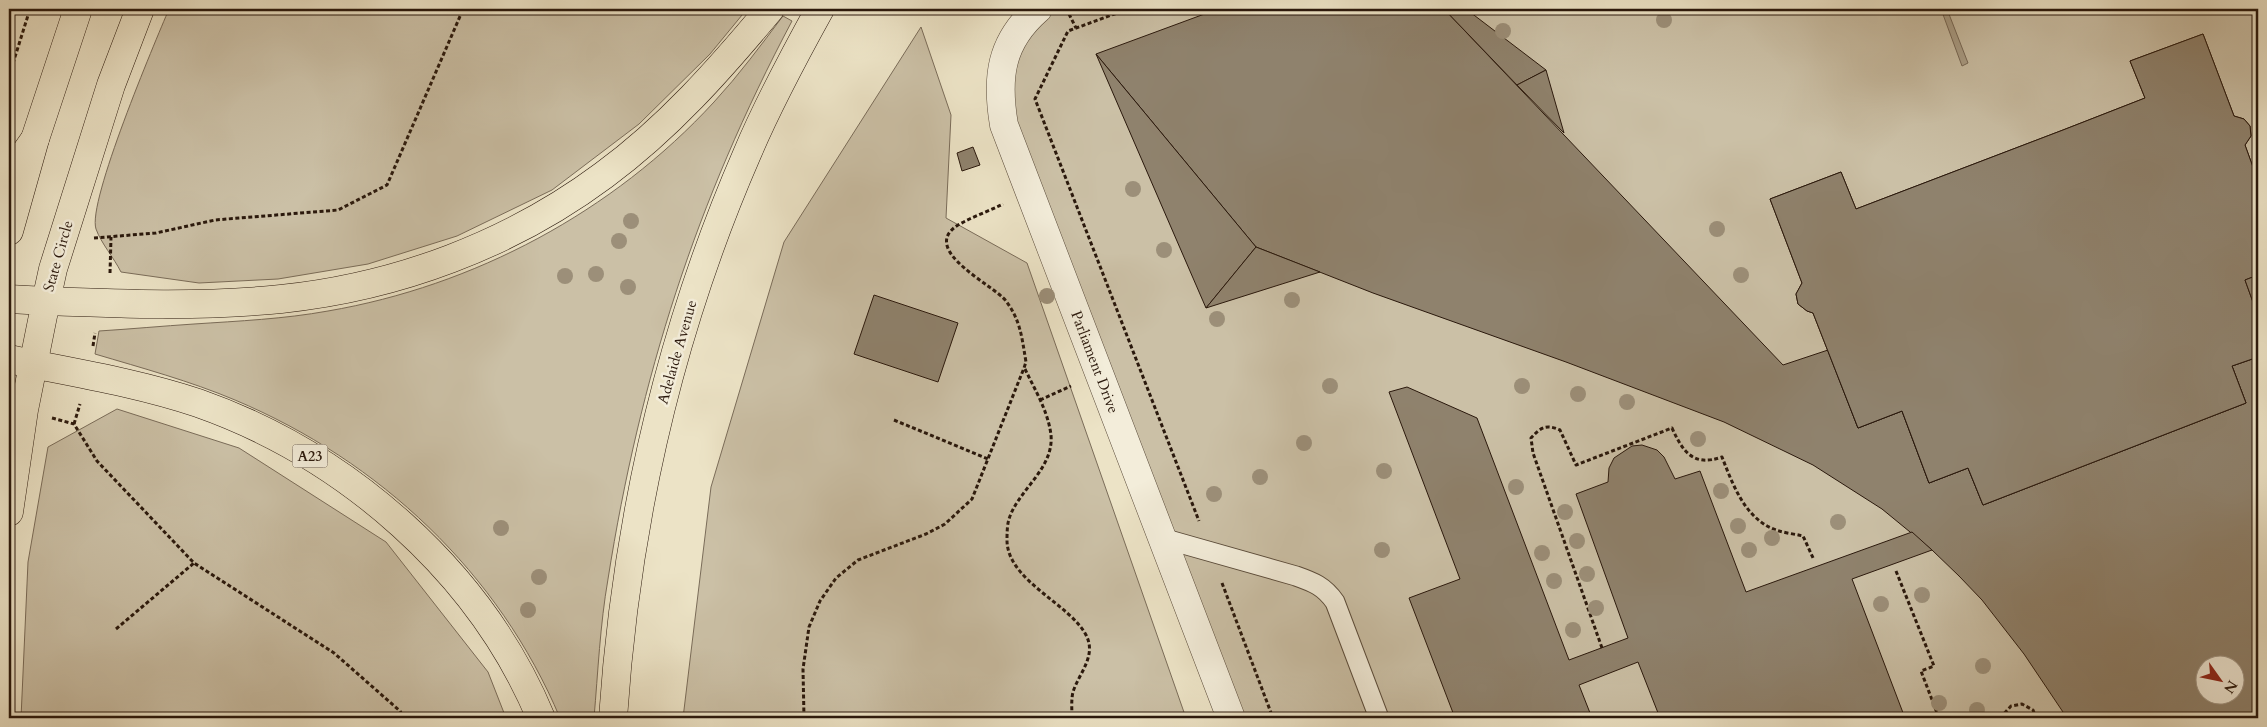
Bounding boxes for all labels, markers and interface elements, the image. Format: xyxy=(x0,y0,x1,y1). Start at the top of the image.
street label: State Circle xyxy=(38,218,78,294)
street label: Adelaide Avenue xyxy=(653,297,701,406)
street label: Parliament Drive xyxy=(1066,308,1124,416)
road number: A23 xyxy=(292,444,328,468)
north arrow xyxy=(2194,654,2244,704)
text: N xyxy=(2219,677,2242,697)

